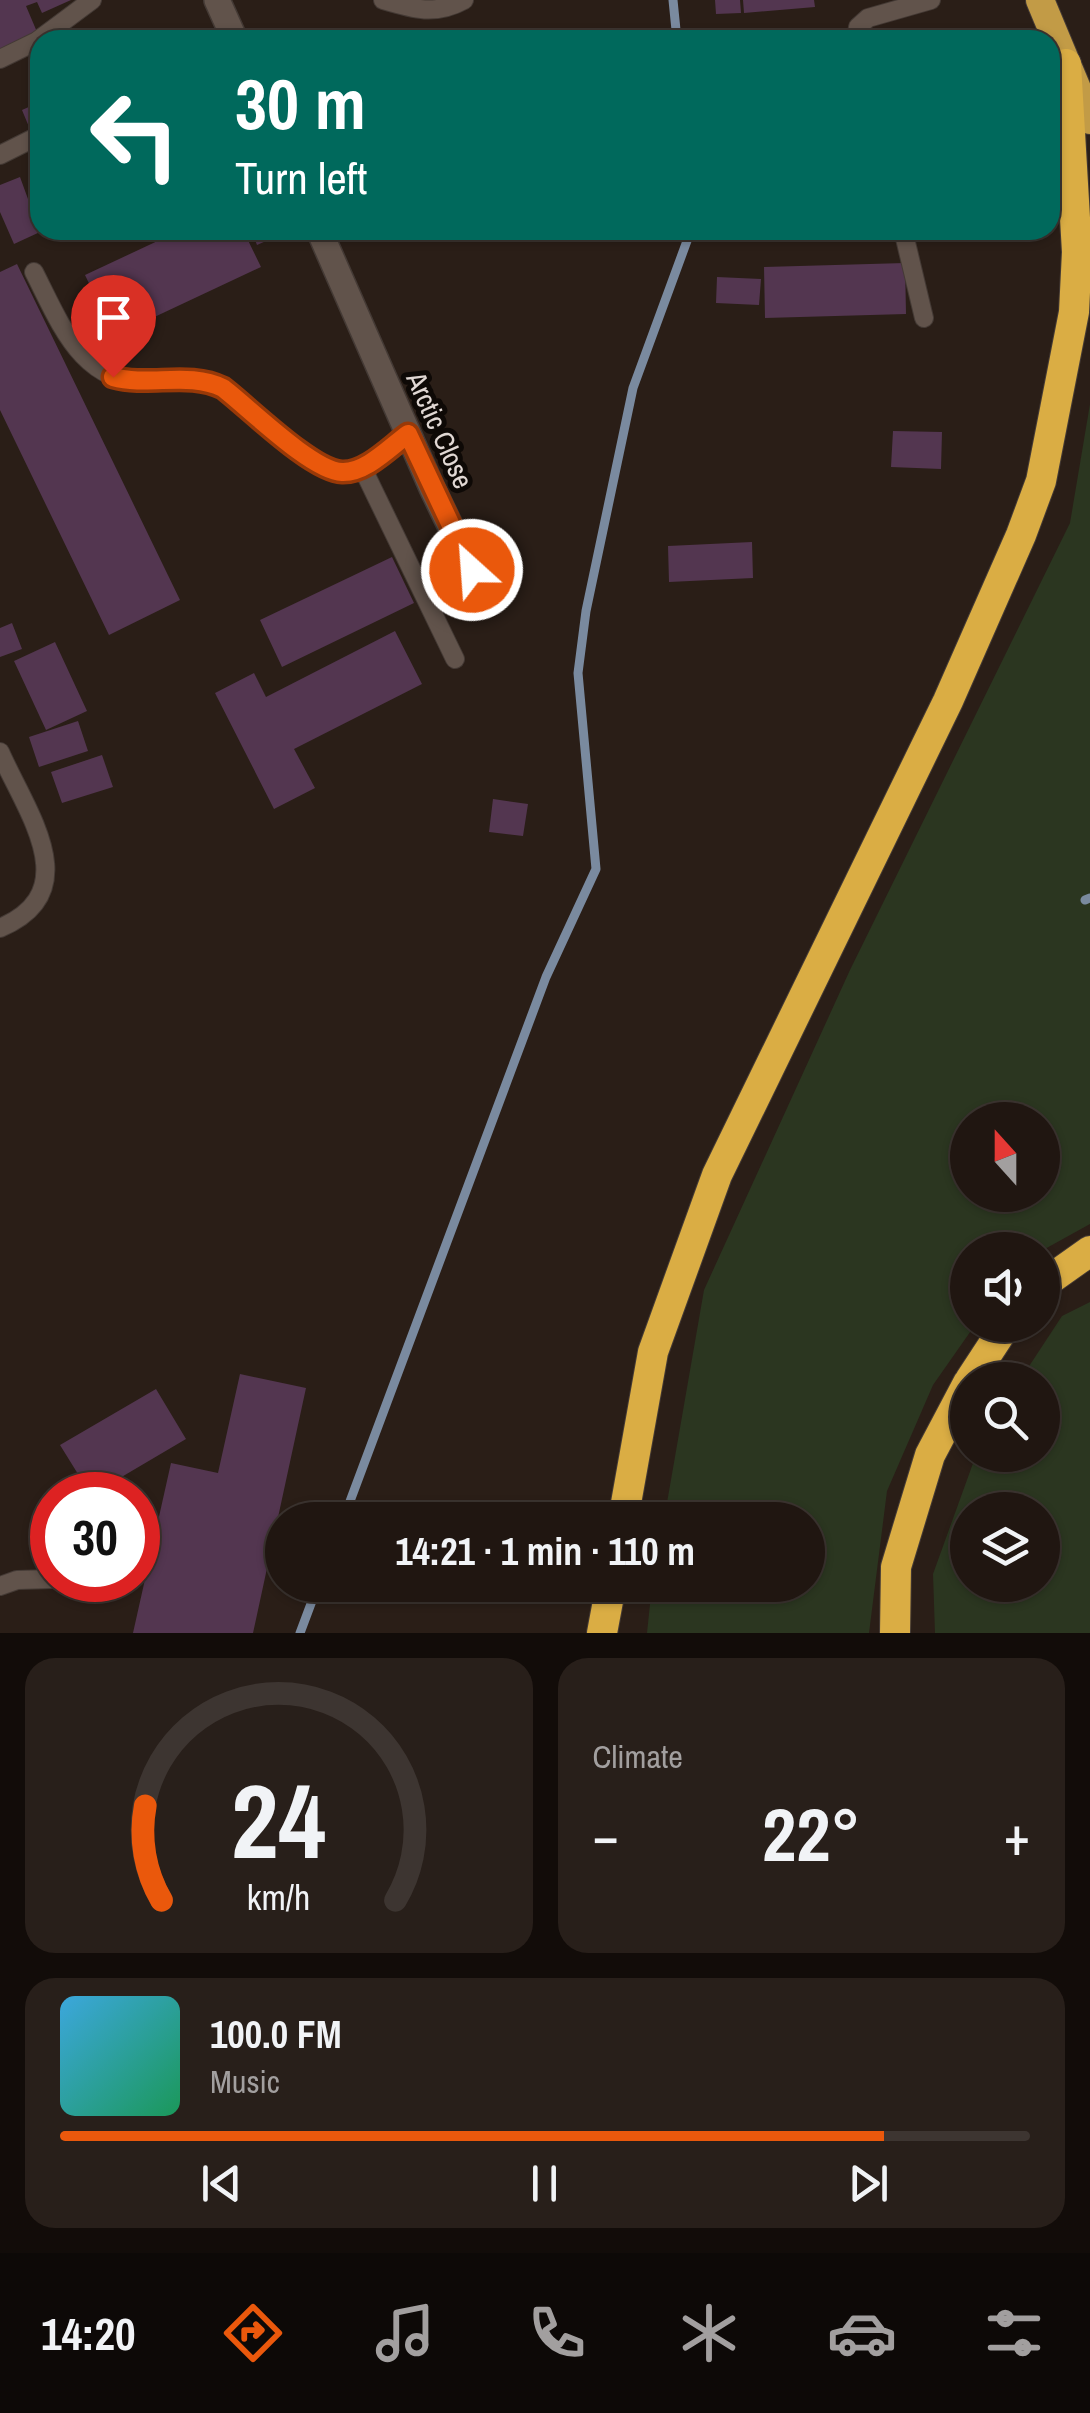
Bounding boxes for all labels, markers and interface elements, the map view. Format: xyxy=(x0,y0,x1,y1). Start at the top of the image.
text: 30 m xyxy=(235,57,366,151)
icon: left xyxy=(70,70,200,200)
text: Turn left xyxy=(235,147,367,208)
pin xyxy=(71,275,156,378)
icon: arrive xyxy=(86,290,141,345)
street label: Arctic Close xyxy=(397,365,483,494)
position arrow xyxy=(420,518,524,622)
north arrow xyxy=(950,1102,1060,1212)
map controls xyxy=(950,1102,1060,1602)
button: sound xyxy=(950,1232,1060,1342)
button: search xyxy=(950,1362,1060,1472)
speed limit sign: 30 xyxy=(30,1472,160,1602)
button: layers xyxy=(950,1492,1060,1602)
text: 14:21 · 1 min · 110 m xyxy=(395,1526,695,1577)
text: Climate xyxy=(593,1735,683,1778)
text: 24 xyxy=(231,1750,326,1890)
text: 22° xyxy=(762,1783,860,1884)
text: − xyxy=(593,1798,619,1872)
text: + xyxy=(1004,1798,1030,1872)
text: km/h xyxy=(247,1873,311,1921)
text: 100.0 FM xyxy=(210,2009,342,2060)
text: Music xyxy=(210,2060,280,2103)
icon: previous xyxy=(194,2156,249,2211)
icon: pause xyxy=(517,2156,572,2211)
icon: next xyxy=(841,2156,896,2211)
icon: directions xyxy=(218,2298,288,2368)
icon: music xyxy=(370,2298,440,2368)
icon: phone xyxy=(522,2298,592,2368)
icon: climate xyxy=(674,2298,744,2368)
icon: car xyxy=(827,2298,897,2368)
icon: filters xyxy=(979,2298,1049,2368)
text: 14:20 xyxy=(41,2303,135,2364)

